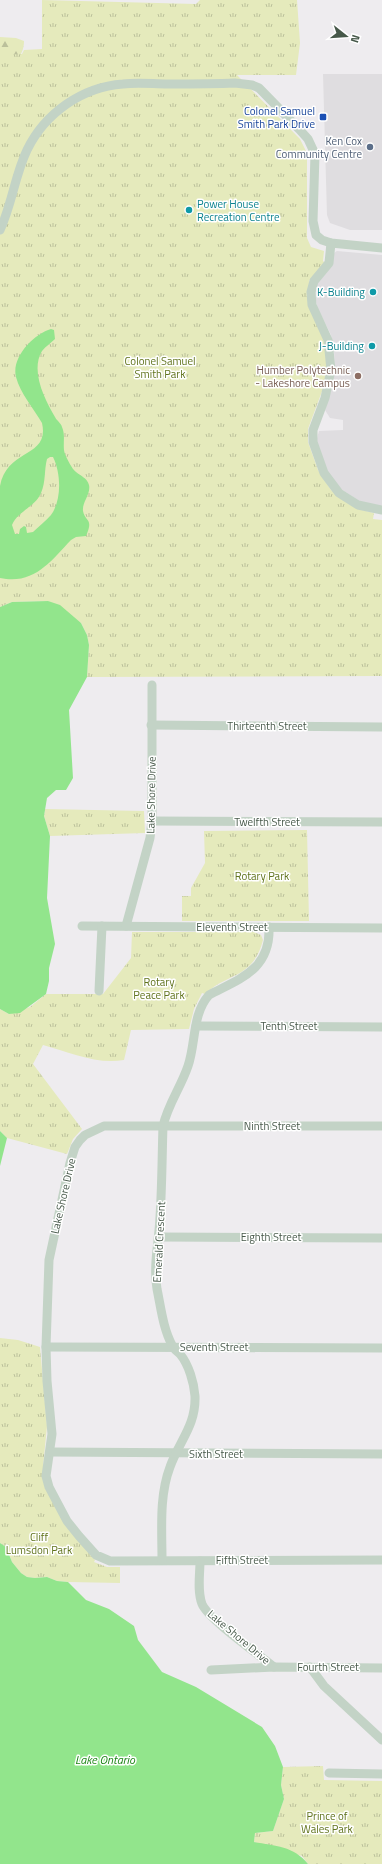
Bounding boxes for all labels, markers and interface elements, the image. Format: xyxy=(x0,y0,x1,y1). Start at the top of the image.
north arrow xyxy=(326,16,366,56)
text: N xyxy=(347,33,364,45)
place label: Colonel Samuel Smith Park Drive xyxy=(238,103,315,132)
marker: Colonel Samuel Smith Park Drive xyxy=(318,112,328,122)
place label: Ken Cox Community Centre xyxy=(276,133,362,162)
marker: Ken Cox Community Centre xyxy=(365,142,375,152)
place label: Power House Recreation Centre xyxy=(197,196,280,225)
marker: Power House Recreation Centre xyxy=(184,205,194,215)
place label: K-Building xyxy=(317,284,365,300)
marker: K-Building xyxy=(368,287,378,297)
place label: J-Building xyxy=(319,338,364,354)
marker: J-Building xyxy=(367,341,377,351)
park label: Colonel Samuel Smith Park xyxy=(124,353,196,382)
place label: Humber Polytechnic - Lakeshore Campus xyxy=(255,362,350,391)
marker: Humber Polytechnic - Lakeshore Campus xyxy=(353,371,363,381)
street label: Thirteenth Street xyxy=(227,718,307,734)
street label: Lake Shore Drive xyxy=(142,756,160,834)
street label: Twelfth Street xyxy=(234,814,300,830)
park label: Rotary Park xyxy=(235,868,290,884)
street label: Eleventh Street xyxy=(196,919,268,935)
park label: Rotary Peace Park xyxy=(133,974,185,1003)
street label: Tenth Street xyxy=(261,1018,318,1034)
street label: Ninth Street xyxy=(244,1118,300,1134)
street label: Lake Shore Drive xyxy=(47,1156,80,1235)
street label: Emerald Crescent xyxy=(149,1201,169,1283)
street label: Eighth Street xyxy=(241,1229,301,1245)
street label: Seventh Street xyxy=(180,1339,248,1355)
street label: Sixth Street xyxy=(189,1446,243,1462)
park label: Cliff Lumsdon Park xyxy=(6,1529,73,1558)
street label: Fifth Street xyxy=(216,1552,268,1568)
street label: Lake Shore Drive xyxy=(204,1606,274,1668)
street label: Fourth Street xyxy=(297,1659,359,1675)
water label: Lake Ontario xyxy=(75,1750,136,1769)
park label: Prince of Wales Park xyxy=(301,1808,354,1837)

